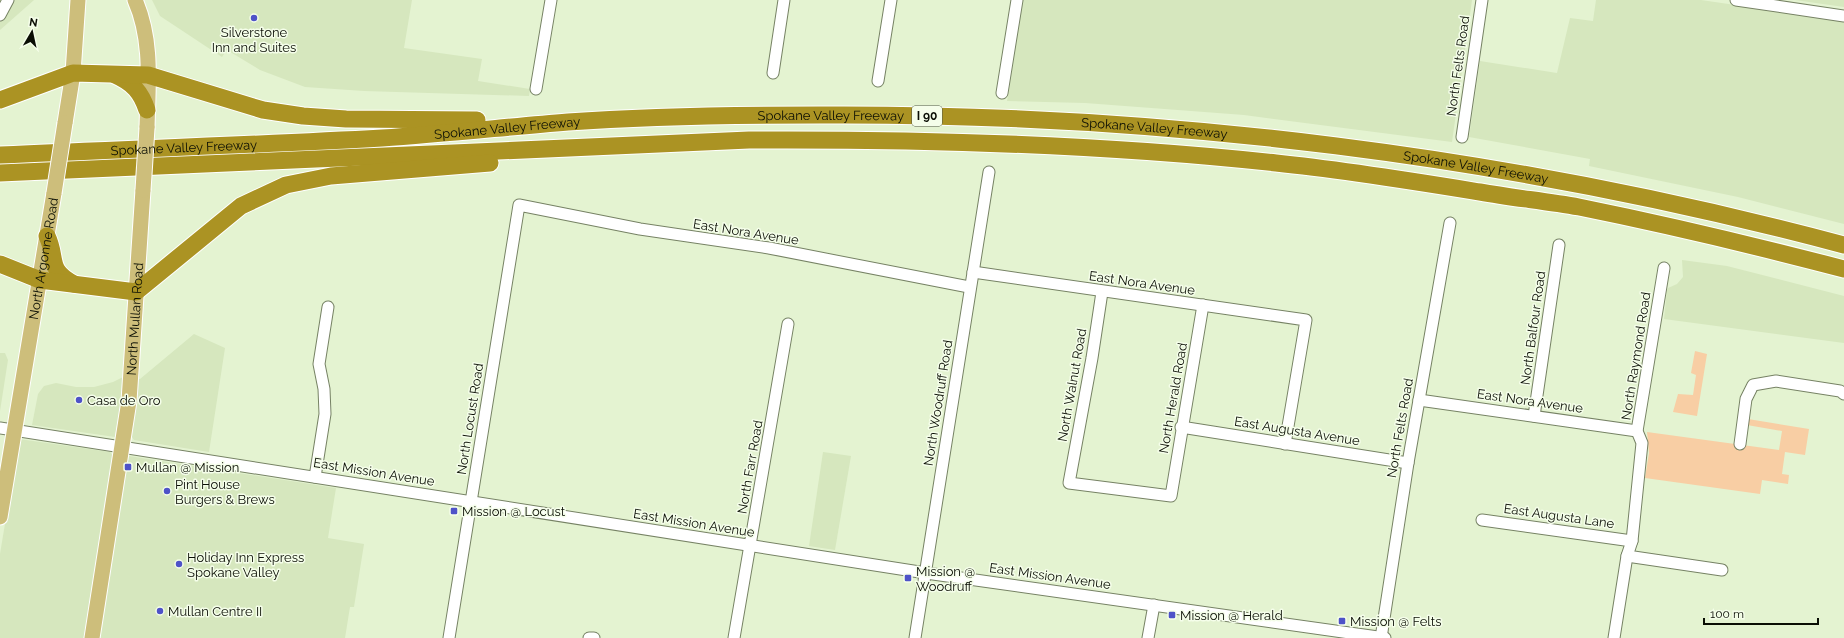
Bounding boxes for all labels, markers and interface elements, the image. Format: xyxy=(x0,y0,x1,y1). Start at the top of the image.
north arrow xyxy=(12,12,52,52)
marker: Silverstone Inn and Suites xyxy=(249,13,259,23)
street label: North Felts Road xyxy=(1444,15,1472,117)
text: N xyxy=(28,16,39,30)
place label: Silverstone Inn and Suites xyxy=(212,25,296,55)
road number: I 90 xyxy=(912,106,942,126)
street label: Spokane Valley Freeway xyxy=(757,107,904,123)
street label: Spokane Valley Freeway xyxy=(434,114,581,142)
street label: Spokane Valley Freeway xyxy=(1081,115,1228,141)
street label: Spokane Valley Freeway xyxy=(110,137,257,158)
street label: Spokane Valley Freeway xyxy=(1403,148,1550,186)
street label: North Argonne Road xyxy=(26,196,61,321)
street label: East Nora Avenue xyxy=(692,216,800,248)
street label: North Mullan Road xyxy=(123,262,146,376)
street label: East Nora Avenue xyxy=(1088,268,1196,298)
street label: North Balfour Road xyxy=(1518,270,1548,386)
street label: North Raymond Road xyxy=(1618,291,1654,421)
street label: North Walnut Road xyxy=(1055,327,1089,443)
street label: North Woodruff Road xyxy=(921,339,955,467)
street label: North Herald Road xyxy=(1156,341,1190,455)
street label: North Locust Road xyxy=(454,362,486,476)
street label: North Felts Road xyxy=(1384,377,1416,479)
street label: East Nora Avenue xyxy=(1476,386,1584,416)
place label: Casa de Oro xyxy=(87,393,161,408)
marker: Casa de Oro xyxy=(74,395,84,405)
street label: East Augusta Avenue xyxy=(1233,414,1361,448)
street label: North Farr Road xyxy=(734,419,766,515)
street label: East Mission Avenue xyxy=(312,455,436,489)
place label: Mullan @ Mission xyxy=(136,460,239,475)
marker: Mullan @ Mission xyxy=(123,462,133,472)
place label: Pint House Burgers & Brews xyxy=(175,477,275,507)
marker: Pint House Burgers & Brews xyxy=(162,486,172,496)
street label: East Augusta Lane xyxy=(1503,501,1616,531)
place label: Mission @ Locust xyxy=(462,504,566,519)
marker: Mission @ Locust xyxy=(449,506,459,516)
street label: East Mission Avenue xyxy=(632,506,756,540)
place label: Holiday Inn Express Spokane Valley xyxy=(187,550,304,580)
marker: Holiday Inn Express Spokane Valley xyxy=(174,559,184,569)
street label: East Mission Avenue xyxy=(988,560,1112,592)
place label: Mission @ Woodruff xyxy=(916,564,975,594)
marker: Mission @ Woodruff xyxy=(903,573,913,583)
scale bar xyxy=(1704,600,1818,626)
place label: Mullan Centre II xyxy=(168,604,262,619)
marker: Mullan Centre II xyxy=(155,606,165,616)
text: 100 m xyxy=(1710,607,1744,621)
place label: Mission @ Herald xyxy=(1180,608,1283,623)
marker: Mission @ Herald xyxy=(1167,610,1177,620)
place label: Mission @ Felts xyxy=(1350,614,1442,629)
marker: Mission @ Felts xyxy=(1337,616,1347,626)

